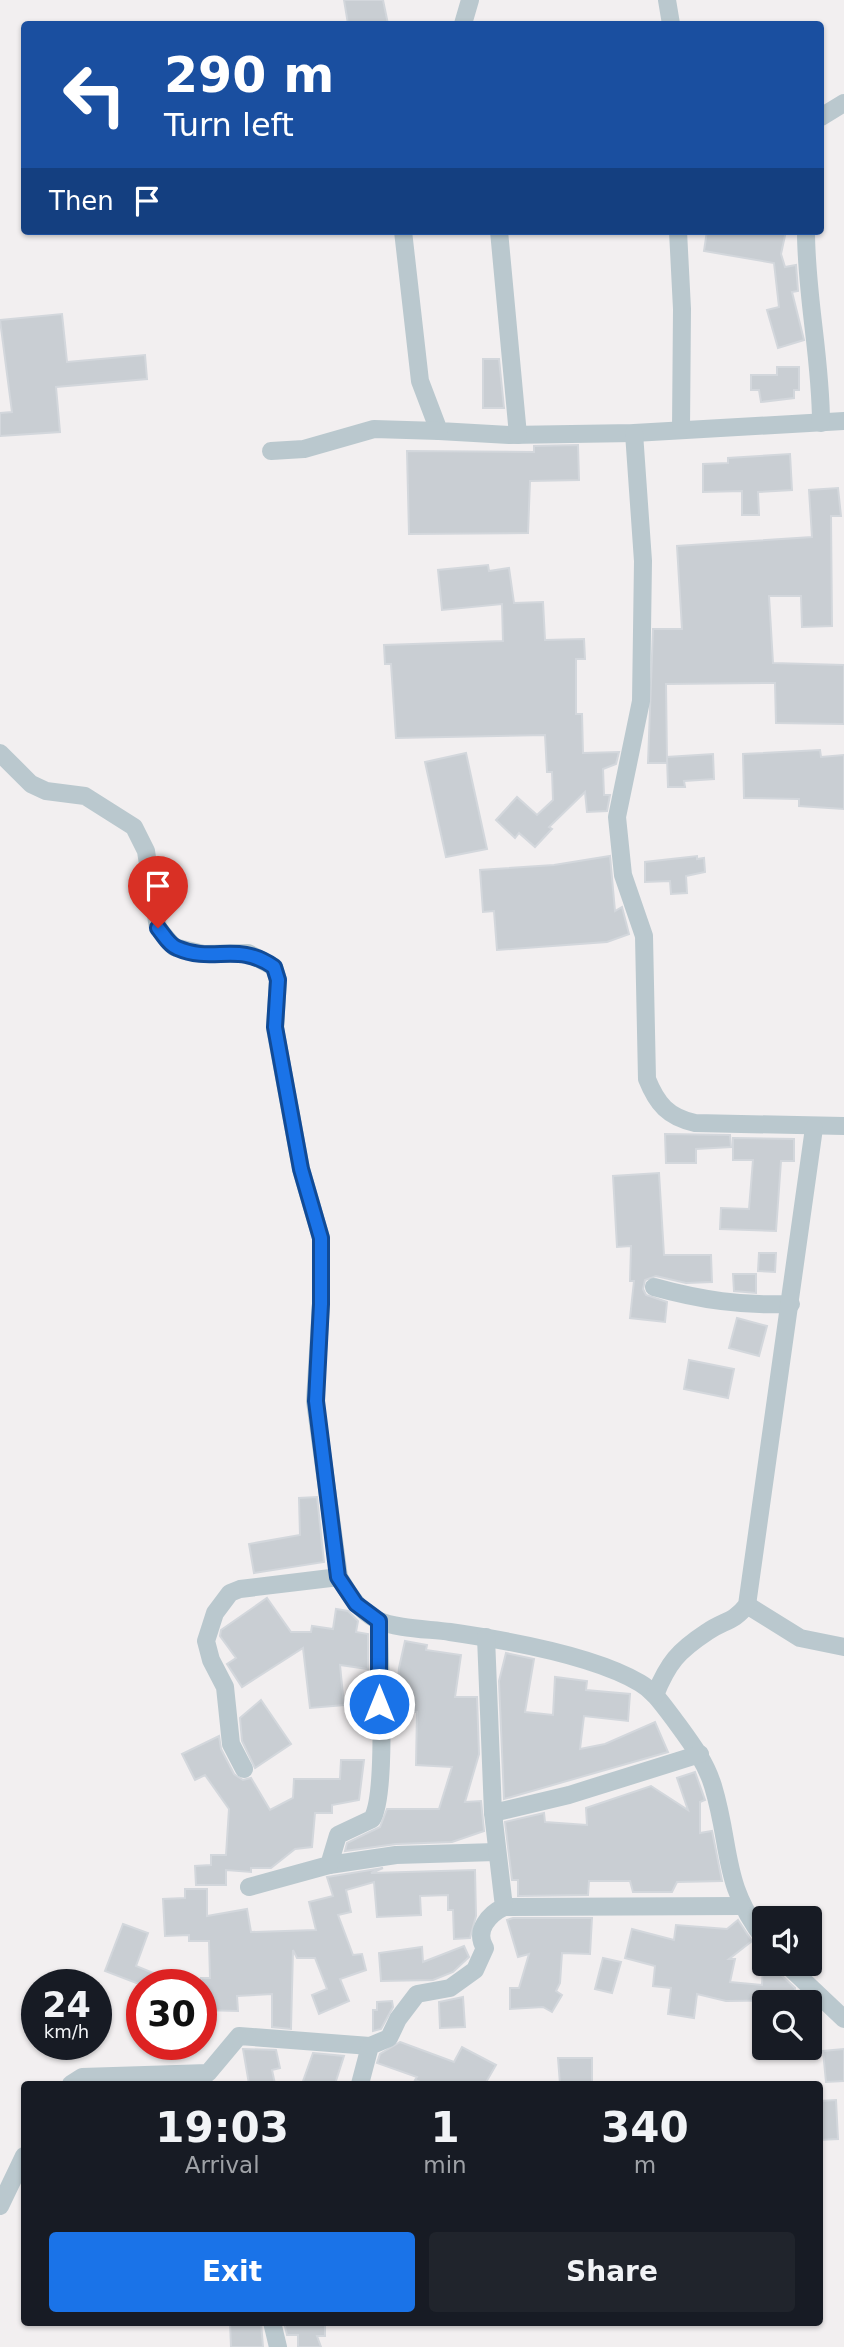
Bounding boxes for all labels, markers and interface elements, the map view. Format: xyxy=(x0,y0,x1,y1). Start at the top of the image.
text: 290 m xyxy=(164,47,334,104)
icon: left xyxy=(49,49,140,140)
text: Turn left xyxy=(164,106,294,144)
icon: arrive xyxy=(128,182,166,220)
text: Then xyxy=(49,186,114,216)
pin xyxy=(128,856,188,928)
icon: arrive xyxy=(139,867,177,905)
position arrow xyxy=(342,1667,416,1741)
map controls xyxy=(752,1906,822,2060)
button: sound xyxy=(752,1906,822,1976)
speed limit sign: 30 xyxy=(126,1969,217,2060)
text: 24 xyxy=(42,1985,91,2025)
button: search xyxy=(752,1990,822,2060)
text: km/h xyxy=(44,2021,89,2042)
text: 19:03 xyxy=(155,2103,289,2152)
text: 1 xyxy=(430,2103,460,2152)
text: 340 xyxy=(601,2103,689,2152)
text: Arrival xyxy=(185,2152,260,2178)
text: min xyxy=(423,2152,467,2178)
text: m xyxy=(634,2152,656,2178)
button: Exit xyxy=(49,2232,415,2312)
button: Share xyxy=(429,2232,795,2312)

